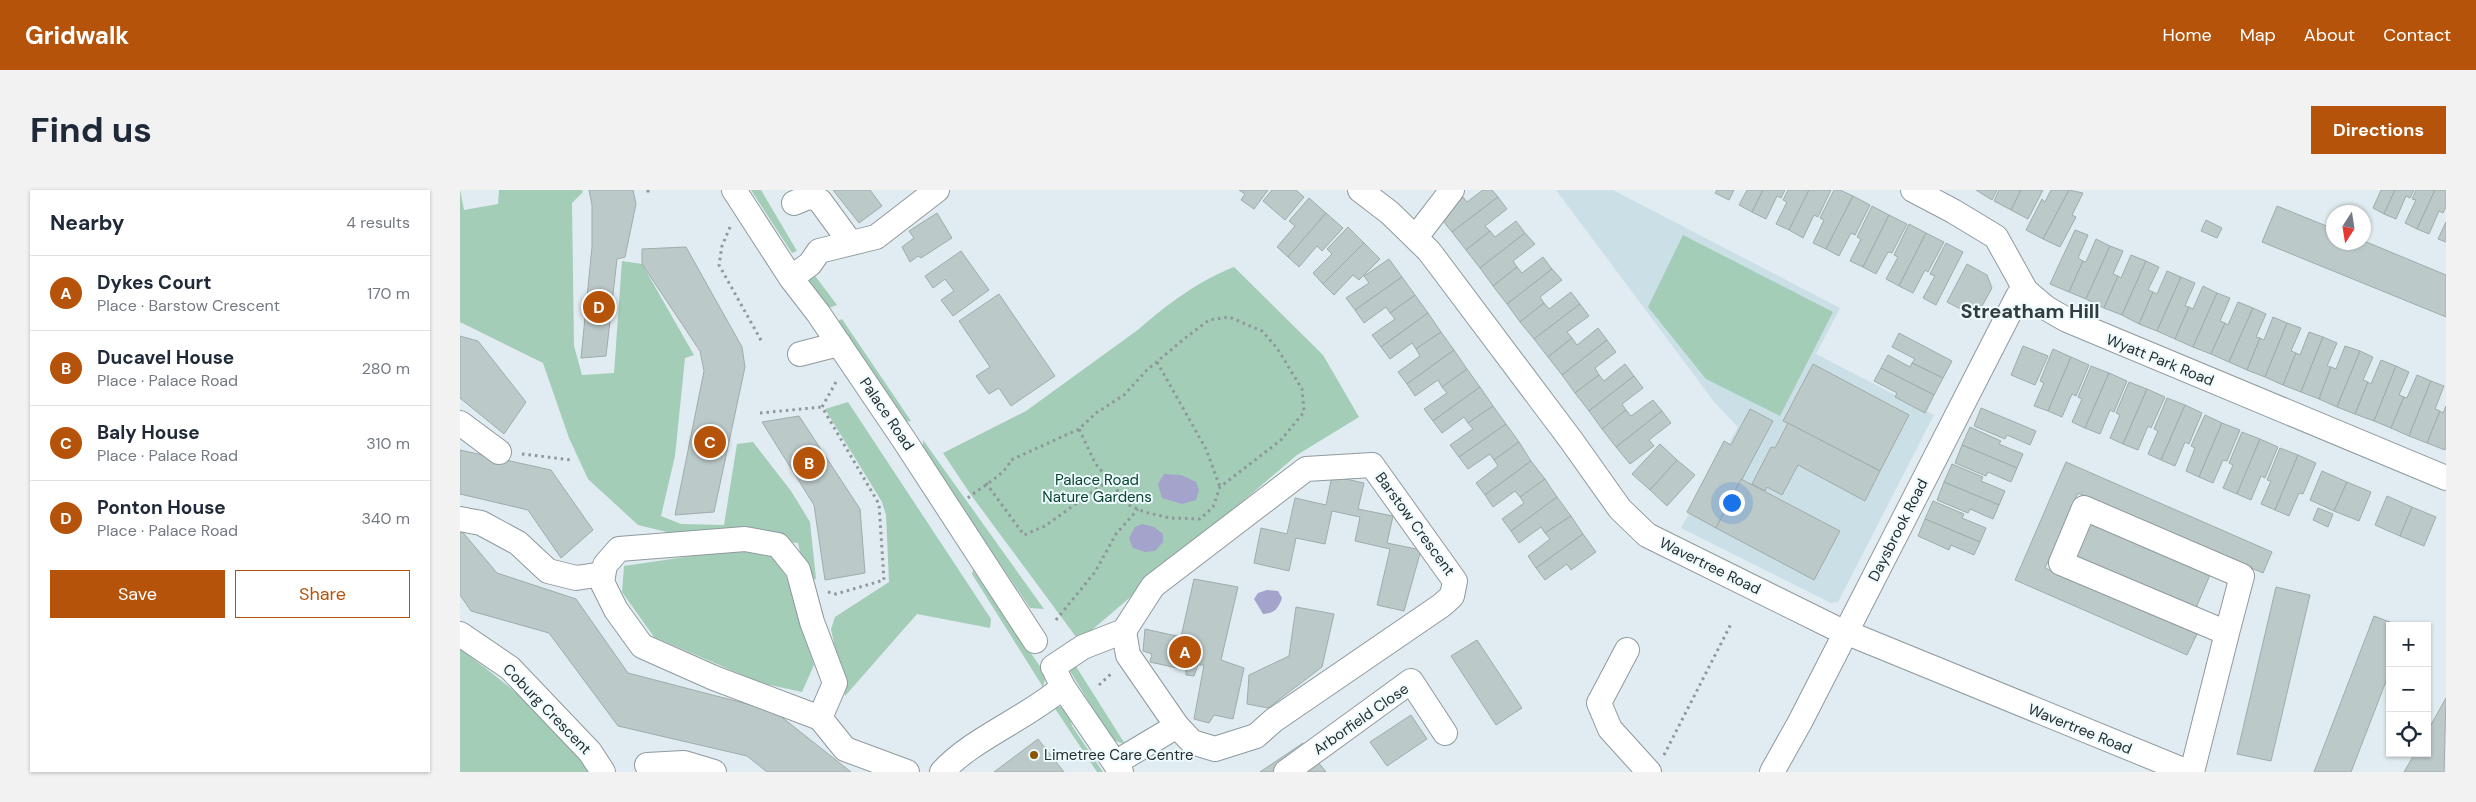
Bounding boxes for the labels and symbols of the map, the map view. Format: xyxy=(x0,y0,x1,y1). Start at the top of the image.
north arrow xyxy=(2326,205,2371,250)
pin: D xyxy=(583,288,615,326)
district label: Streatham Hill xyxy=(1960,298,2100,324)
street label: Wyatt Park Road xyxy=(2103,329,2217,391)
street label: Palace Road xyxy=(855,374,919,454)
pin: C xyxy=(694,423,726,461)
pin: B xyxy=(793,444,825,482)
street label: Barstow Crescent xyxy=(1371,468,1459,580)
park label: Palace Road Nature Gardens xyxy=(1042,470,1152,507)
street label: Daysbrook Road xyxy=(1864,475,1932,585)
your location xyxy=(1719,490,1745,516)
street label: Wavertree Road xyxy=(1656,533,1764,599)
pin: A xyxy=(1169,633,1201,671)
street label: Coburg Crescent xyxy=(498,659,596,759)
street label: Arborfield Close xyxy=(1309,679,1413,759)
street label: Wavertree Road xyxy=(2025,699,2135,759)
place label: Limetree Care Centre xyxy=(1044,745,1194,765)
marker: Limetree Care Centre xyxy=(1028,749,1040,761)

